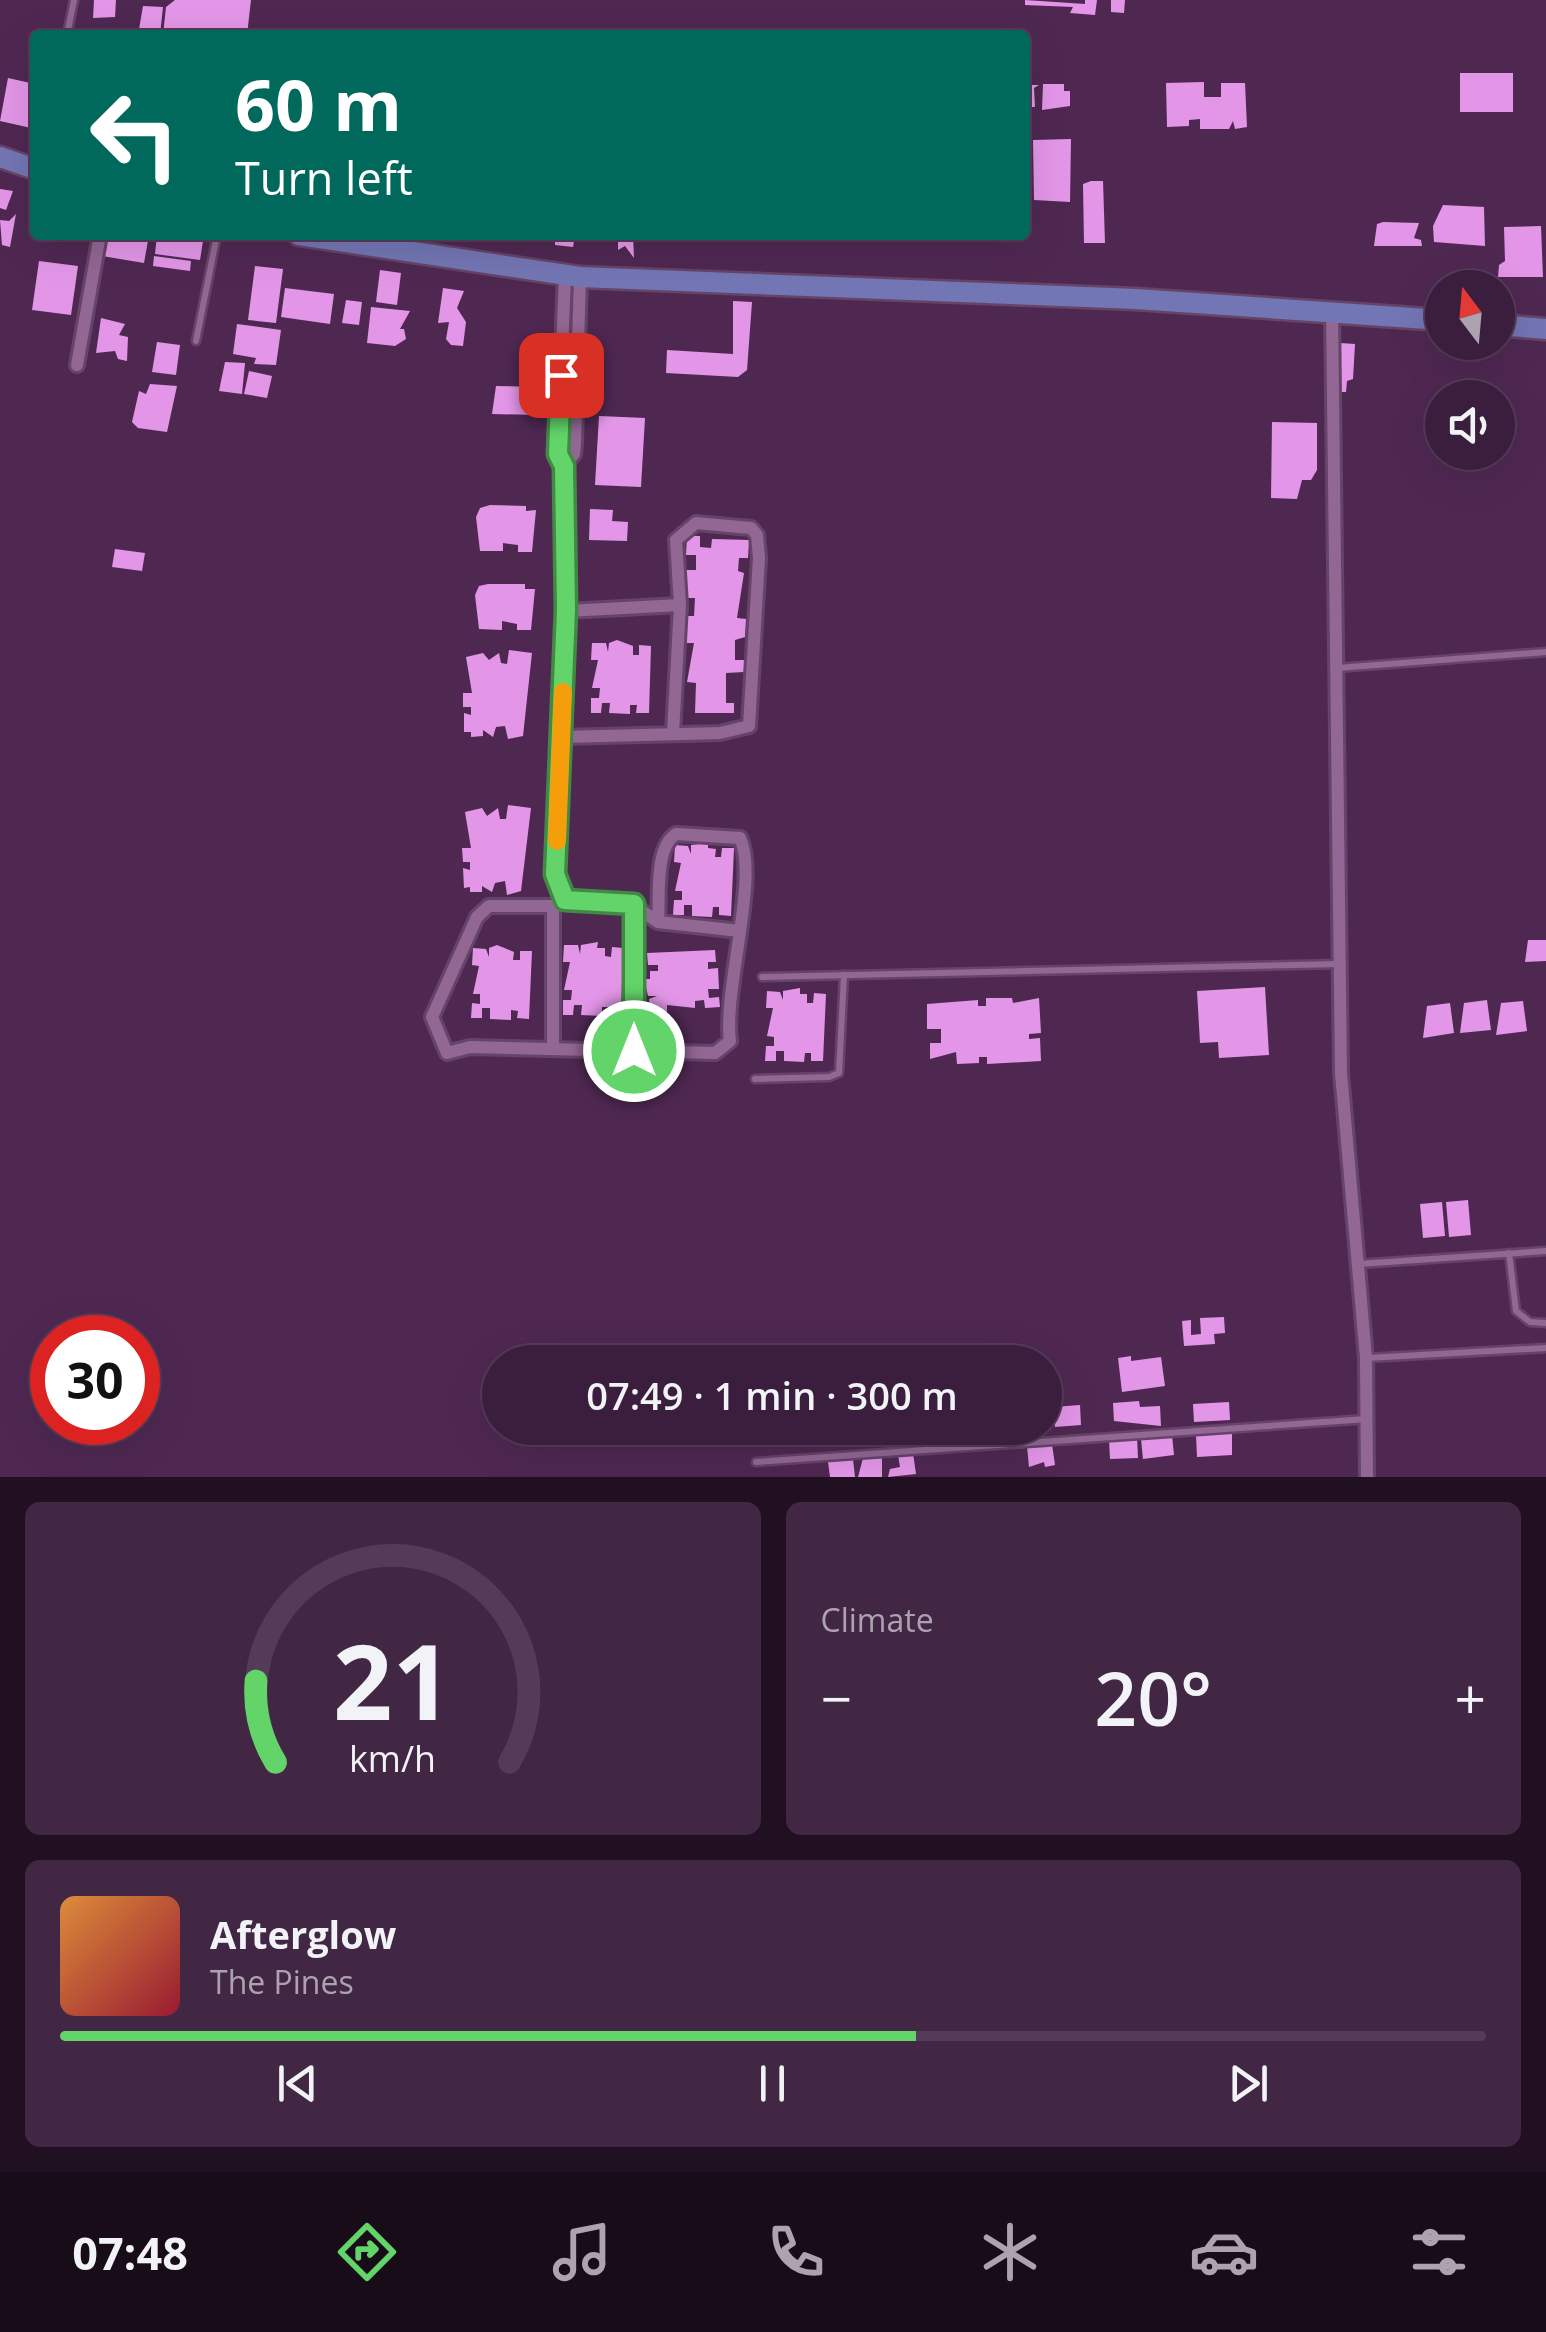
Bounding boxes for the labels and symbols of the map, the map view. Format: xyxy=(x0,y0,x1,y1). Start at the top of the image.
north arrow xyxy=(1425,270,1515,360)
pin xyxy=(519,333,604,418)
position arrow xyxy=(582,999,686,1103)
speed limit sign: 30 xyxy=(30,1315,160,1445)

